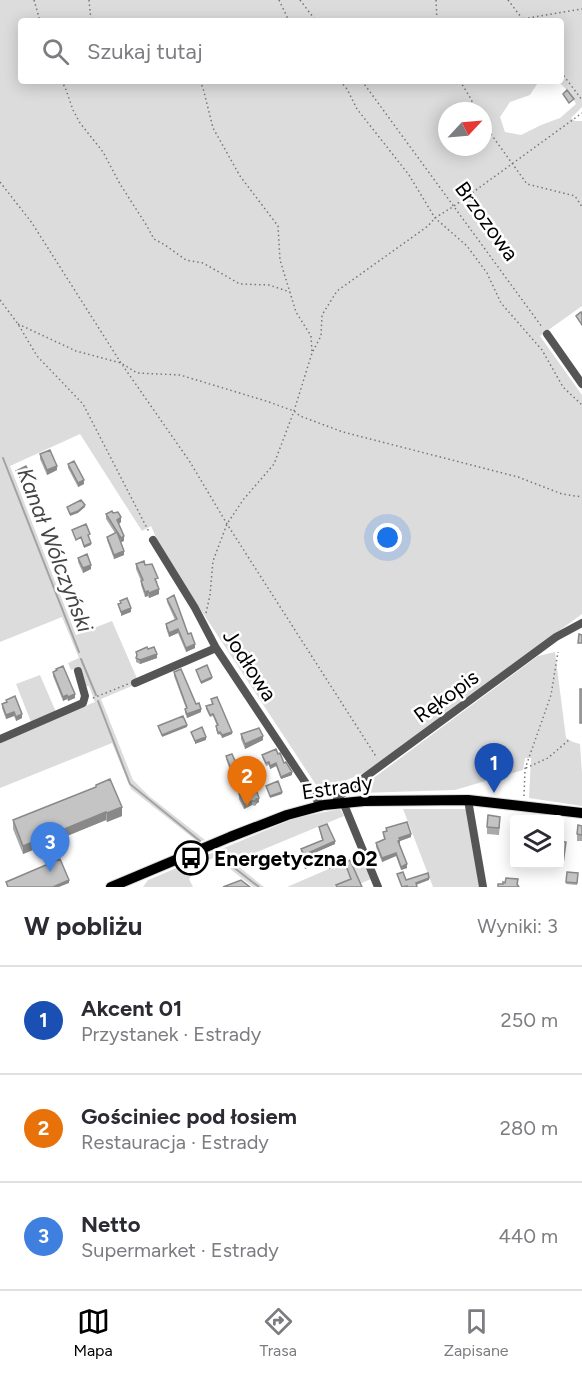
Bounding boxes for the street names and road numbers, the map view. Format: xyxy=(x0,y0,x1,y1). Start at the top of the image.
street label: Brzozowa xyxy=(450,177,524,265)
street label: Jodłowa xyxy=(218,625,282,705)
street label: Rękopis xyxy=(409,664,483,728)
street label: Estrady xyxy=(300,770,374,804)

